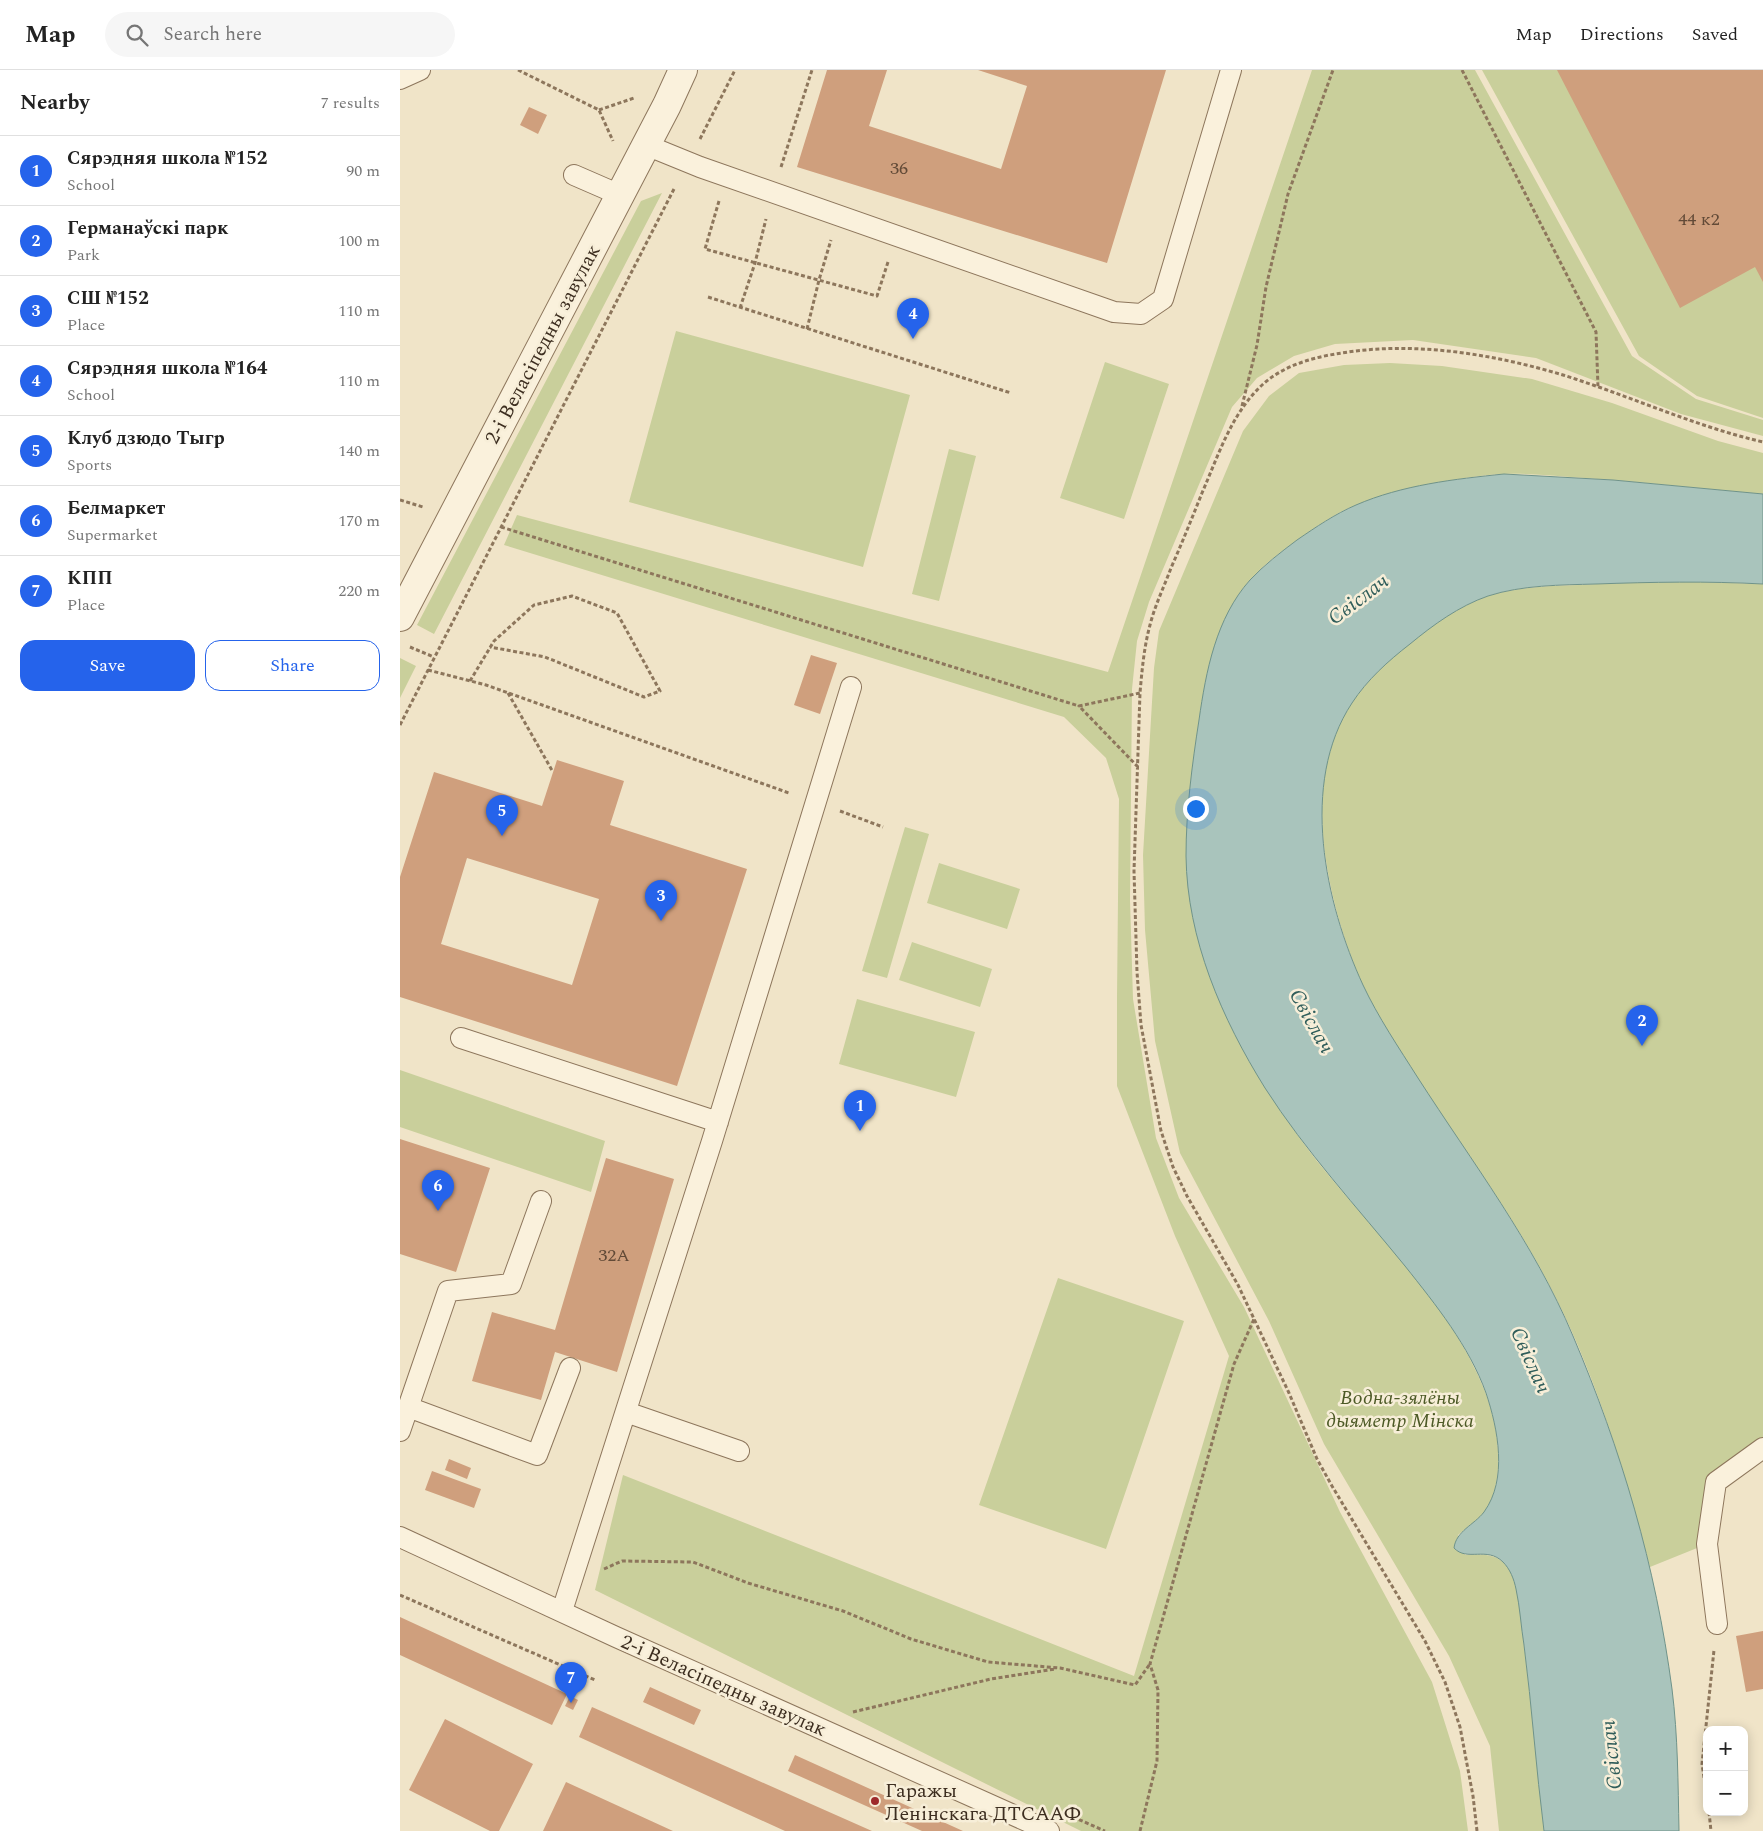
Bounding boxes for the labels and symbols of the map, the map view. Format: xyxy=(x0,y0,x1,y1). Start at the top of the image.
house number: 36 xyxy=(890,155,908,182)
house number: 44 к2 xyxy=(1678,206,1720,233)
street label: 2-і Веласіпедны завулак xyxy=(477,239,608,450)
pin: 4 xyxy=(897,298,929,339)
water label: Свіслач xyxy=(1321,566,1396,634)
pin: 5 xyxy=(486,795,518,836)
your location xyxy=(1183,796,1209,822)
pin: 3 xyxy=(645,880,677,921)
water label: Свіслач xyxy=(1280,983,1342,1060)
pin: 2 xyxy=(1626,1005,1658,1046)
pin: 1 xyxy=(844,1090,876,1131)
pin: 6 xyxy=(422,1170,454,1211)
house number: 32А xyxy=(598,1242,630,1269)
water label: Свіслач xyxy=(1501,1322,1559,1399)
park label: Водна-зялёны дыяметр Мінска xyxy=(1326,1383,1474,1436)
street label: 2-і Веласіпедны завулак xyxy=(616,1627,831,1745)
pin: 7 xyxy=(555,1662,587,1703)
water label: Свіслач xyxy=(1592,1718,1632,1791)
place label: Гаражы Ленінскага ДТСААФ xyxy=(885,1776,1081,1829)
marker: Гаражы Ленінскага ДТСААФ xyxy=(869,1795,881,1807)

